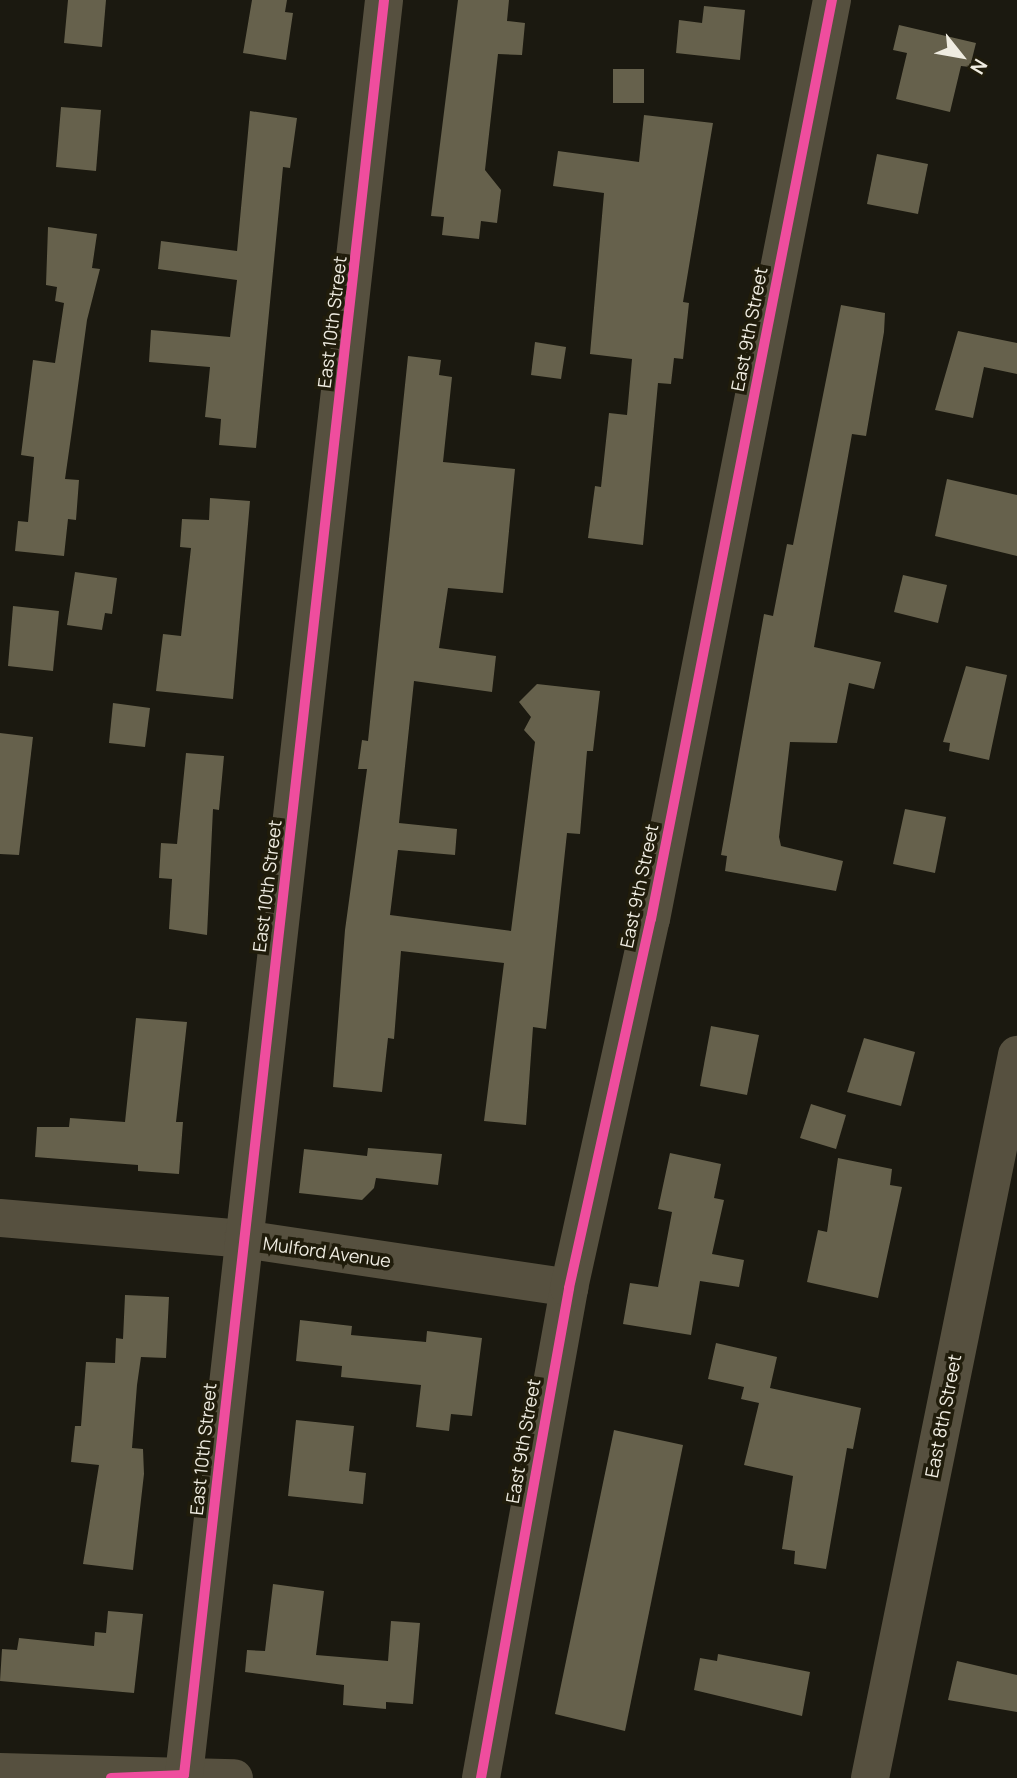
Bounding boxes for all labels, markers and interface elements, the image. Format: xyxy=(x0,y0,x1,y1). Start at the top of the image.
north arrow xyxy=(926,21,996,91)
text: N xyxy=(964,54,994,79)
street label: East 10th Street xyxy=(313,255,351,389)
street label: East 9th Street xyxy=(726,265,772,393)
street label: East 10th Street xyxy=(248,819,286,953)
street label: East 9th Street xyxy=(615,822,663,950)
street label: Mulford Avenue xyxy=(262,1232,392,1272)
street label: East 8th Street xyxy=(920,1352,966,1480)
street label: East 9th Street xyxy=(501,1377,545,1505)
street label: East 10th Street xyxy=(185,1382,221,1516)

